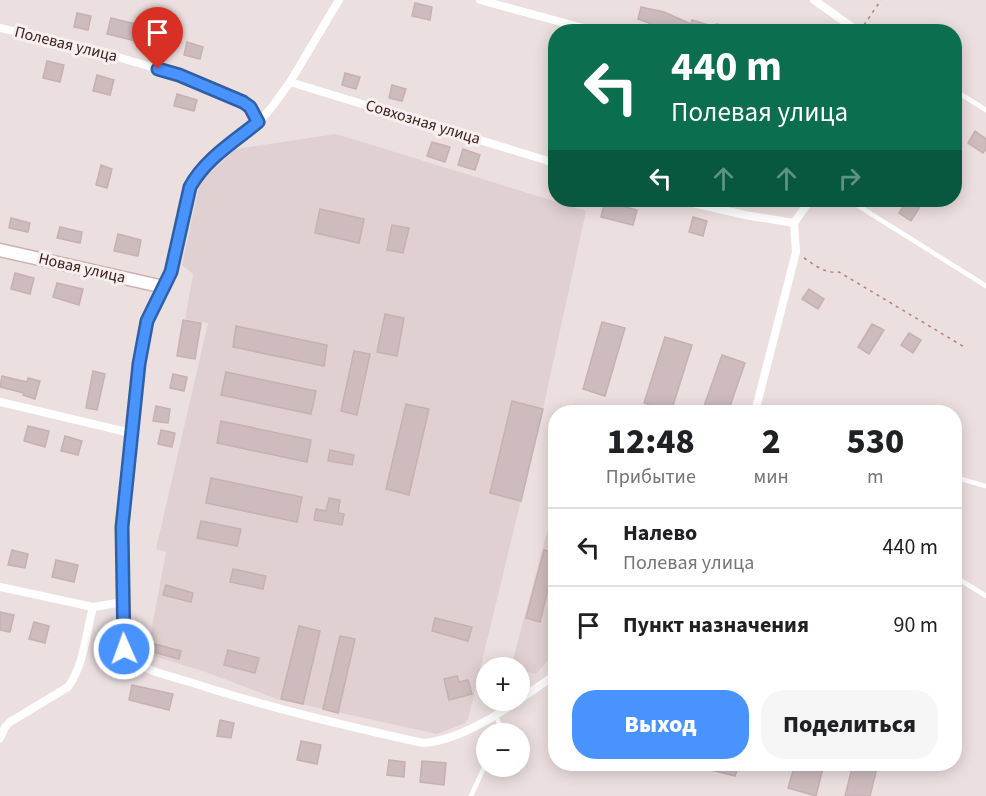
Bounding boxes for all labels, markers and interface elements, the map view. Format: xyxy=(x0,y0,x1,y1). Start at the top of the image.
pin xyxy=(132,7,183,69)
icon: arrive xyxy=(141,16,174,49)
street label: Полевая улица xyxy=(12,21,120,67)
text: 440 m xyxy=(671,37,782,97)
icon: left xyxy=(572,48,650,126)
text: Полевая улица xyxy=(671,93,848,132)
street label: Совхозная улица xyxy=(363,94,483,150)
icon: left xyxy=(644,162,677,195)
icon: ahead xyxy=(707,162,740,195)
icon: ahead xyxy=(770,162,803,195)
icon: right xyxy=(833,162,866,195)
street label: Новая улица xyxy=(36,247,128,289)
text: 12:48 xyxy=(607,416,695,467)
text: 2 xyxy=(762,416,781,467)
text: 530 xyxy=(847,416,904,467)
text: Прибытие xyxy=(606,463,696,491)
text: мин xyxy=(754,463,789,491)
text: m xyxy=(867,463,884,491)
text: Налево xyxy=(623,517,697,549)
icon: left xyxy=(572,531,605,564)
text: 440 m xyxy=(883,531,938,563)
text: Полевая улица xyxy=(623,549,754,577)
icon: arrive xyxy=(572,609,605,642)
text: Пункт назначения xyxy=(623,609,809,641)
text: 90 m xyxy=(893,609,938,641)
position arrow xyxy=(92,617,156,681)
map controls xyxy=(476,657,530,777)
button: + xyxy=(476,657,530,711)
button: Выход xyxy=(572,690,749,759)
button: Поделиться xyxy=(761,690,938,759)
button: − xyxy=(476,723,530,777)

